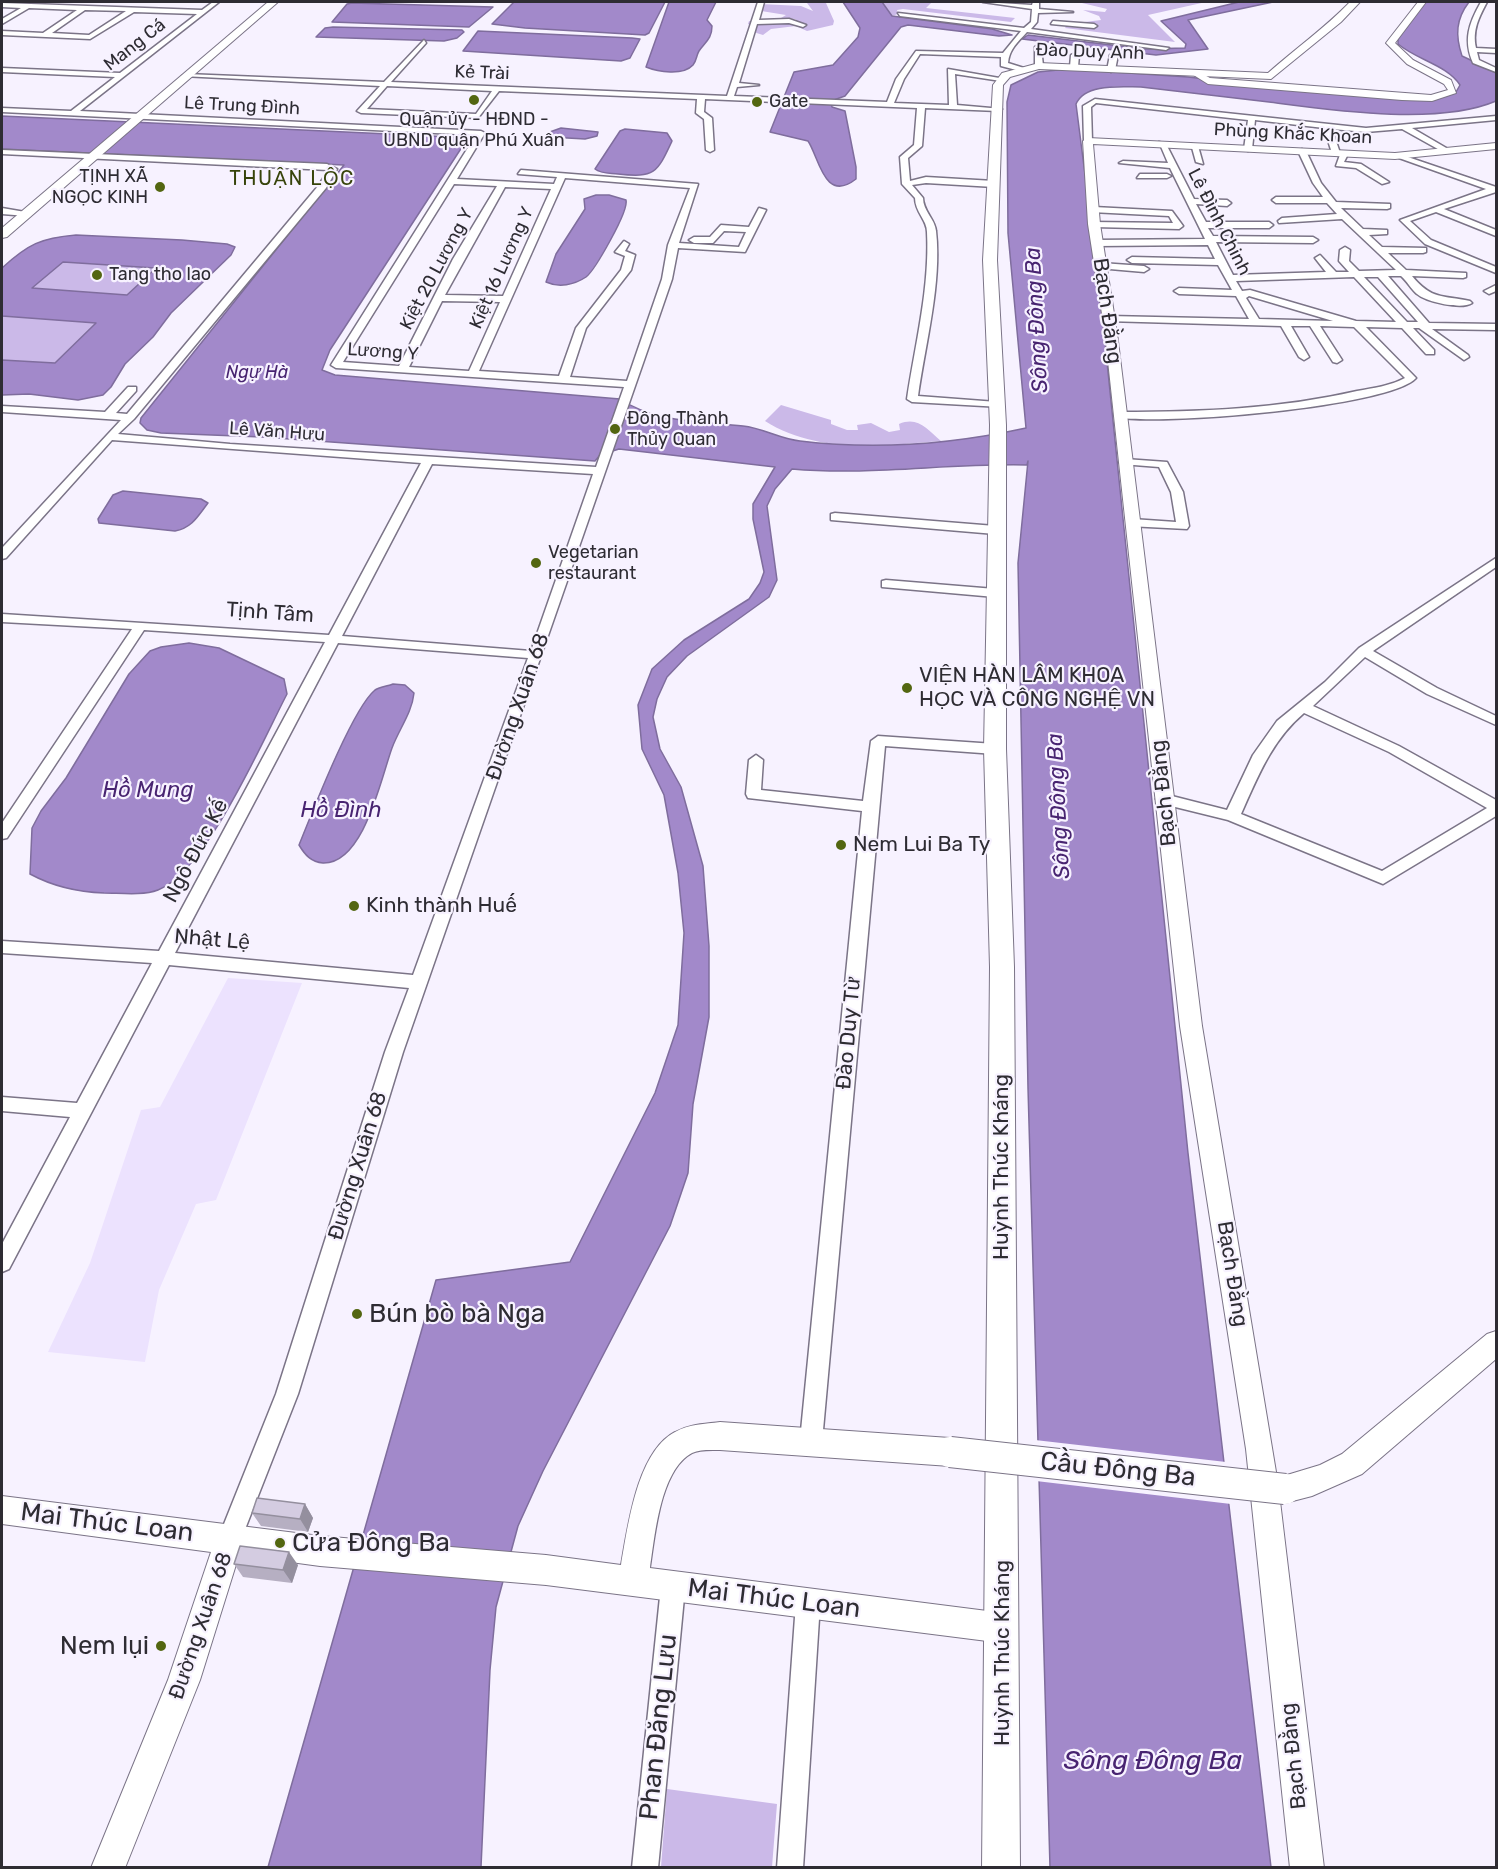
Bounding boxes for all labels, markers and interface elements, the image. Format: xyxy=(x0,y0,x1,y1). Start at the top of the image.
street label: Mang Cá xyxy=(100,14,170,76)
street label: Đào Duy Anh xyxy=(1035,39,1145,65)
street label: Kẻ Trài xyxy=(454,61,510,85)
place label: Gate xyxy=(769,91,808,113)
street label: Lê Trung Đình xyxy=(184,92,300,120)
marker: Quận ủy - HĐND - UBND quận Phú Xuân xyxy=(467,93,481,107)
marker: Gate xyxy=(750,95,764,109)
place label: Quận ủy - HĐND - UBND quận Phú Xuân xyxy=(383,109,565,152)
street label: Phùng Khắc Khoan xyxy=(1213,119,1373,149)
street label: Lê Đình Chinh xyxy=(1183,165,1255,279)
place label: TỊNH XÃ NGỌC KINH xyxy=(52,166,148,208)
district label: THUẬN LỘC xyxy=(229,167,355,191)
marker: TỊNH XÃ NGỌC KINH xyxy=(153,180,167,194)
street label: Kiệt 20 Lương Y xyxy=(396,204,478,334)
street label: Kiệt 16 Lương Y xyxy=(465,204,539,332)
water label: Sông Đông Ba xyxy=(1020,247,1054,393)
street label: Bạch Đằng xyxy=(1087,256,1127,366)
place label: Tang tho lao xyxy=(109,264,211,286)
marker: Tang tho lao xyxy=(90,268,104,282)
street label: Lương Y xyxy=(346,339,420,365)
water label: Ngự Hà xyxy=(226,362,288,384)
place label: Đông Thành Thủy Quan xyxy=(627,408,729,450)
street label: Lê Văn Hưu xyxy=(228,418,326,446)
marker: Đông Thành Thủy Quan xyxy=(608,422,622,436)
place label: Vegetarian restaurant xyxy=(548,542,639,584)
marker: Vegetarian restaurant xyxy=(529,556,543,570)
street label: Tịnh Tâm xyxy=(225,597,315,629)
street label: Đường Xuân 68 xyxy=(481,630,555,784)
place label: VIỆN HÀN LÂM KHOA HỌC VÀ CÔNG NGHỆ VN xyxy=(919,663,1155,713)
marker: VIỆN HÀN LÂM KHOA HỌC VÀ CÔNG NGHỆ VN xyxy=(900,681,914,695)
water label: Sông Đông Ba xyxy=(1042,733,1076,879)
street label: Bạch Đằng xyxy=(1146,739,1182,847)
water label: Hồ Mung xyxy=(103,778,193,804)
street label: Ngô Đức Kế xyxy=(158,795,234,907)
water label: Hồ Đình xyxy=(300,798,382,824)
place label: Nem Lui Ba Ty xyxy=(853,832,990,858)
marker: Nem Lui Ba Ty xyxy=(834,838,848,852)
place label: Kinh thành Huế xyxy=(366,893,517,919)
marker: Kinh thành Huế xyxy=(347,899,361,913)
street label: Nhật Lệ xyxy=(173,924,251,956)
street label: Đào Duy Từ xyxy=(832,975,866,1091)
street label: Huỳnh Thúc Kháng xyxy=(989,1074,1015,1260)
street label: Đường Xuân 68 xyxy=(323,1089,393,1243)
street label: Bạch Đằng xyxy=(1211,1219,1253,1329)
place label: Bún bò bà Nga xyxy=(369,1298,545,1330)
marker: Bún bò bà Nga xyxy=(350,1307,364,1321)
street label: Cầu Đông Ba xyxy=(1039,1446,1197,1494)
street label: Mai Thúc Loan xyxy=(19,1497,195,1549)
place label: Cửa Đông Ba xyxy=(292,1527,450,1559)
marker: Cửa Đông Ba xyxy=(273,1536,287,1550)
street label: Đường Xuân 68 xyxy=(164,1549,238,1703)
street label: Huỳnh Thúc Kháng xyxy=(990,1560,1016,1746)
street label: Mai Thúc Loan xyxy=(686,1573,862,1625)
place label: Nem lụi xyxy=(60,1630,149,1662)
street label: Phan Đăng Lưu xyxy=(634,1632,684,1822)
marker: Nem lụi xyxy=(154,1639,168,1653)
street label: Bạch Đằng xyxy=(1276,1702,1312,1810)
water label: Sông Đông Ba xyxy=(1064,1745,1242,1777)

